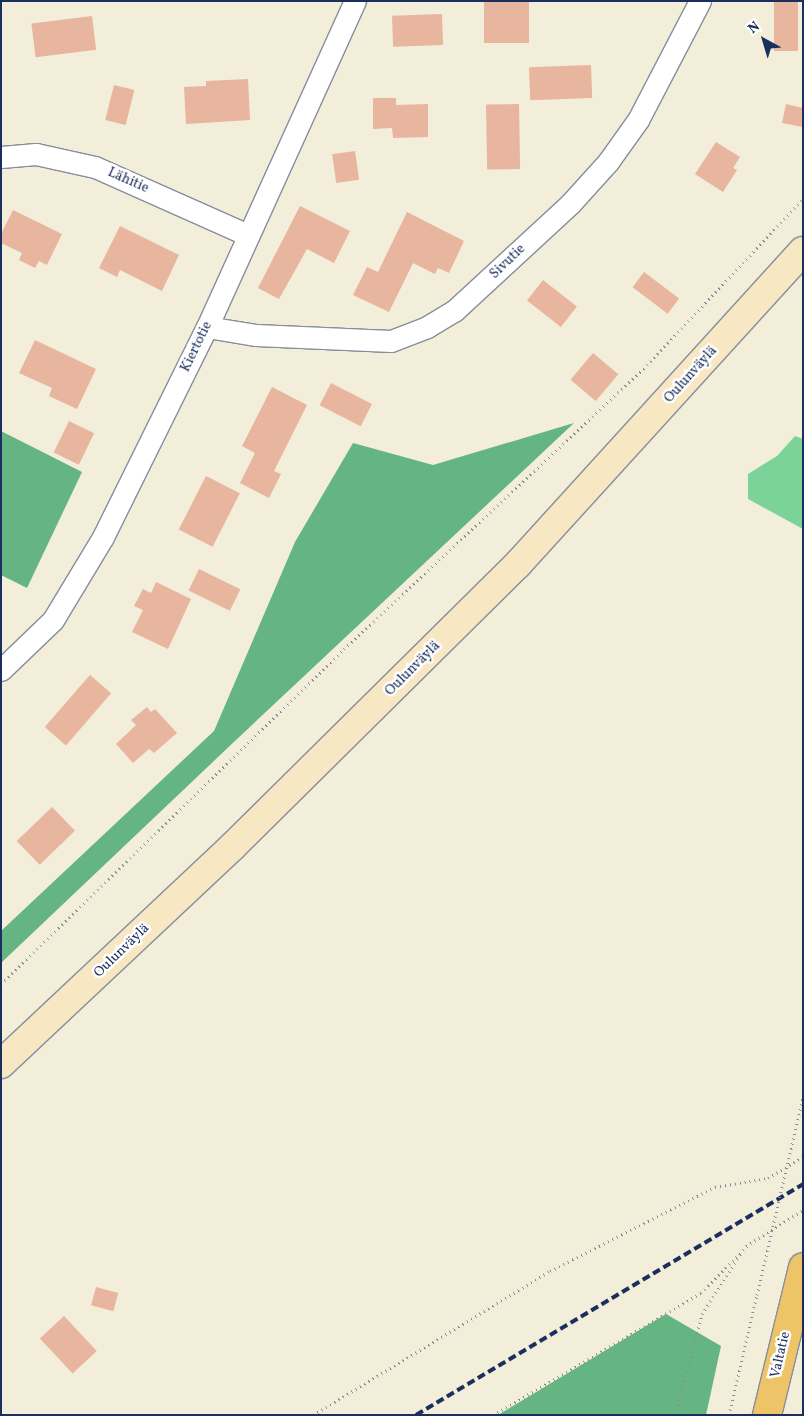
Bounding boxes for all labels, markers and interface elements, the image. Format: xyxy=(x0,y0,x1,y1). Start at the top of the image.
north arrow xyxy=(739,15,789,65)
text: N xyxy=(744,17,764,39)
street label: Lähitie xyxy=(105,165,151,197)
street label: Sivutie xyxy=(487,241,529,283)
street label: Kiertotie xyxy=(178,319,216,375)
street label: Oulunväylä xyxy=(661,343,721,407)
street label: Oulunväylä xyxy=(382,638,444,700)
street label: Oulunväylä xyxy=(91,920,153,982)
street label: Valtatie xyxy=(768,1330,794,1380)

